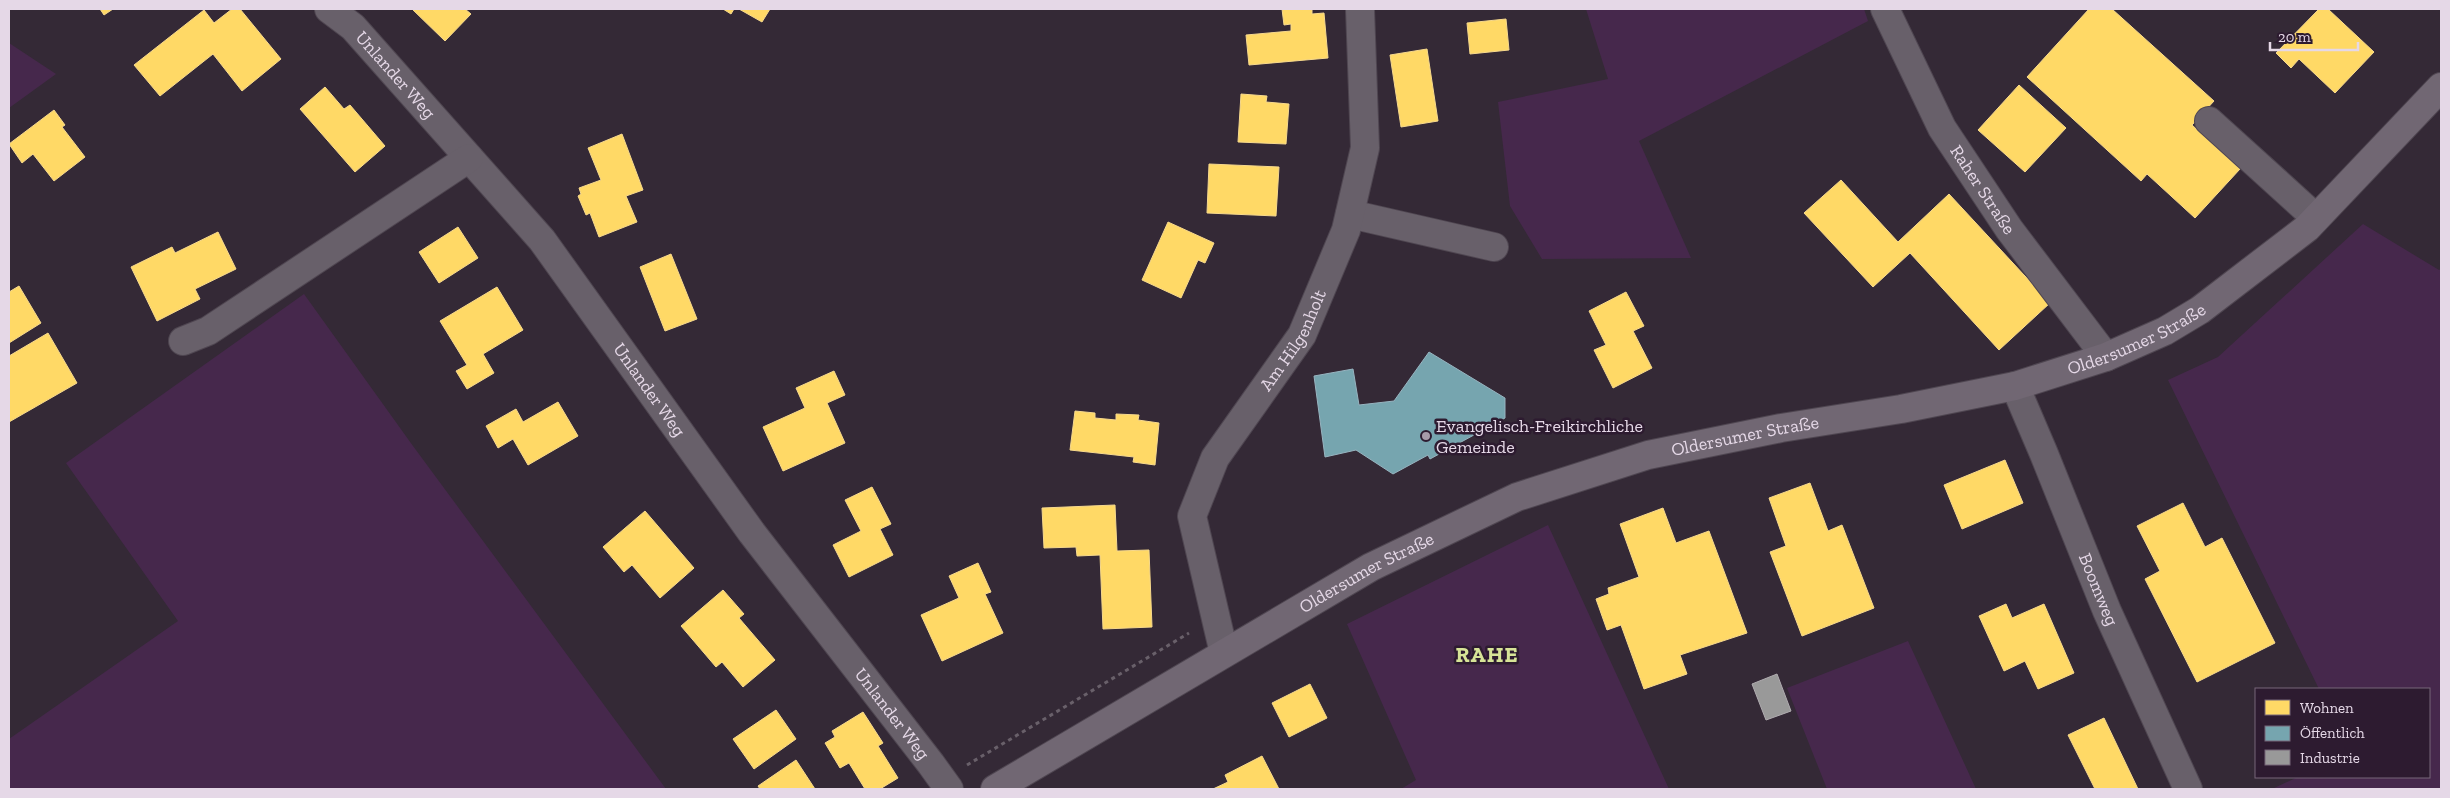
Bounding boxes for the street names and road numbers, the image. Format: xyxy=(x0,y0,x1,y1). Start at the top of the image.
street label: Unlander Weg xyxy=(351,26,440,123)
street label: Raher Straße xyxy=(1945,141,2020,239)
street label: Am Hilgenholt xyxy=(1255,286,1331,395)
street label: Oldersumer Straße xyxy=(2065,299,2210,380)
street label: Unlander Weg xyxy=(608,339,690,441)
street label: Oldersumer Straße xyxy=(1669,411,1820,461)
street label: Oldersumer Straße xyxy=(1295,528,1437,618)
street label: Boomweg xyxy=(2074,550,2123,629)
street label: Unlander Weg xyxy=(850,664,935,764)

